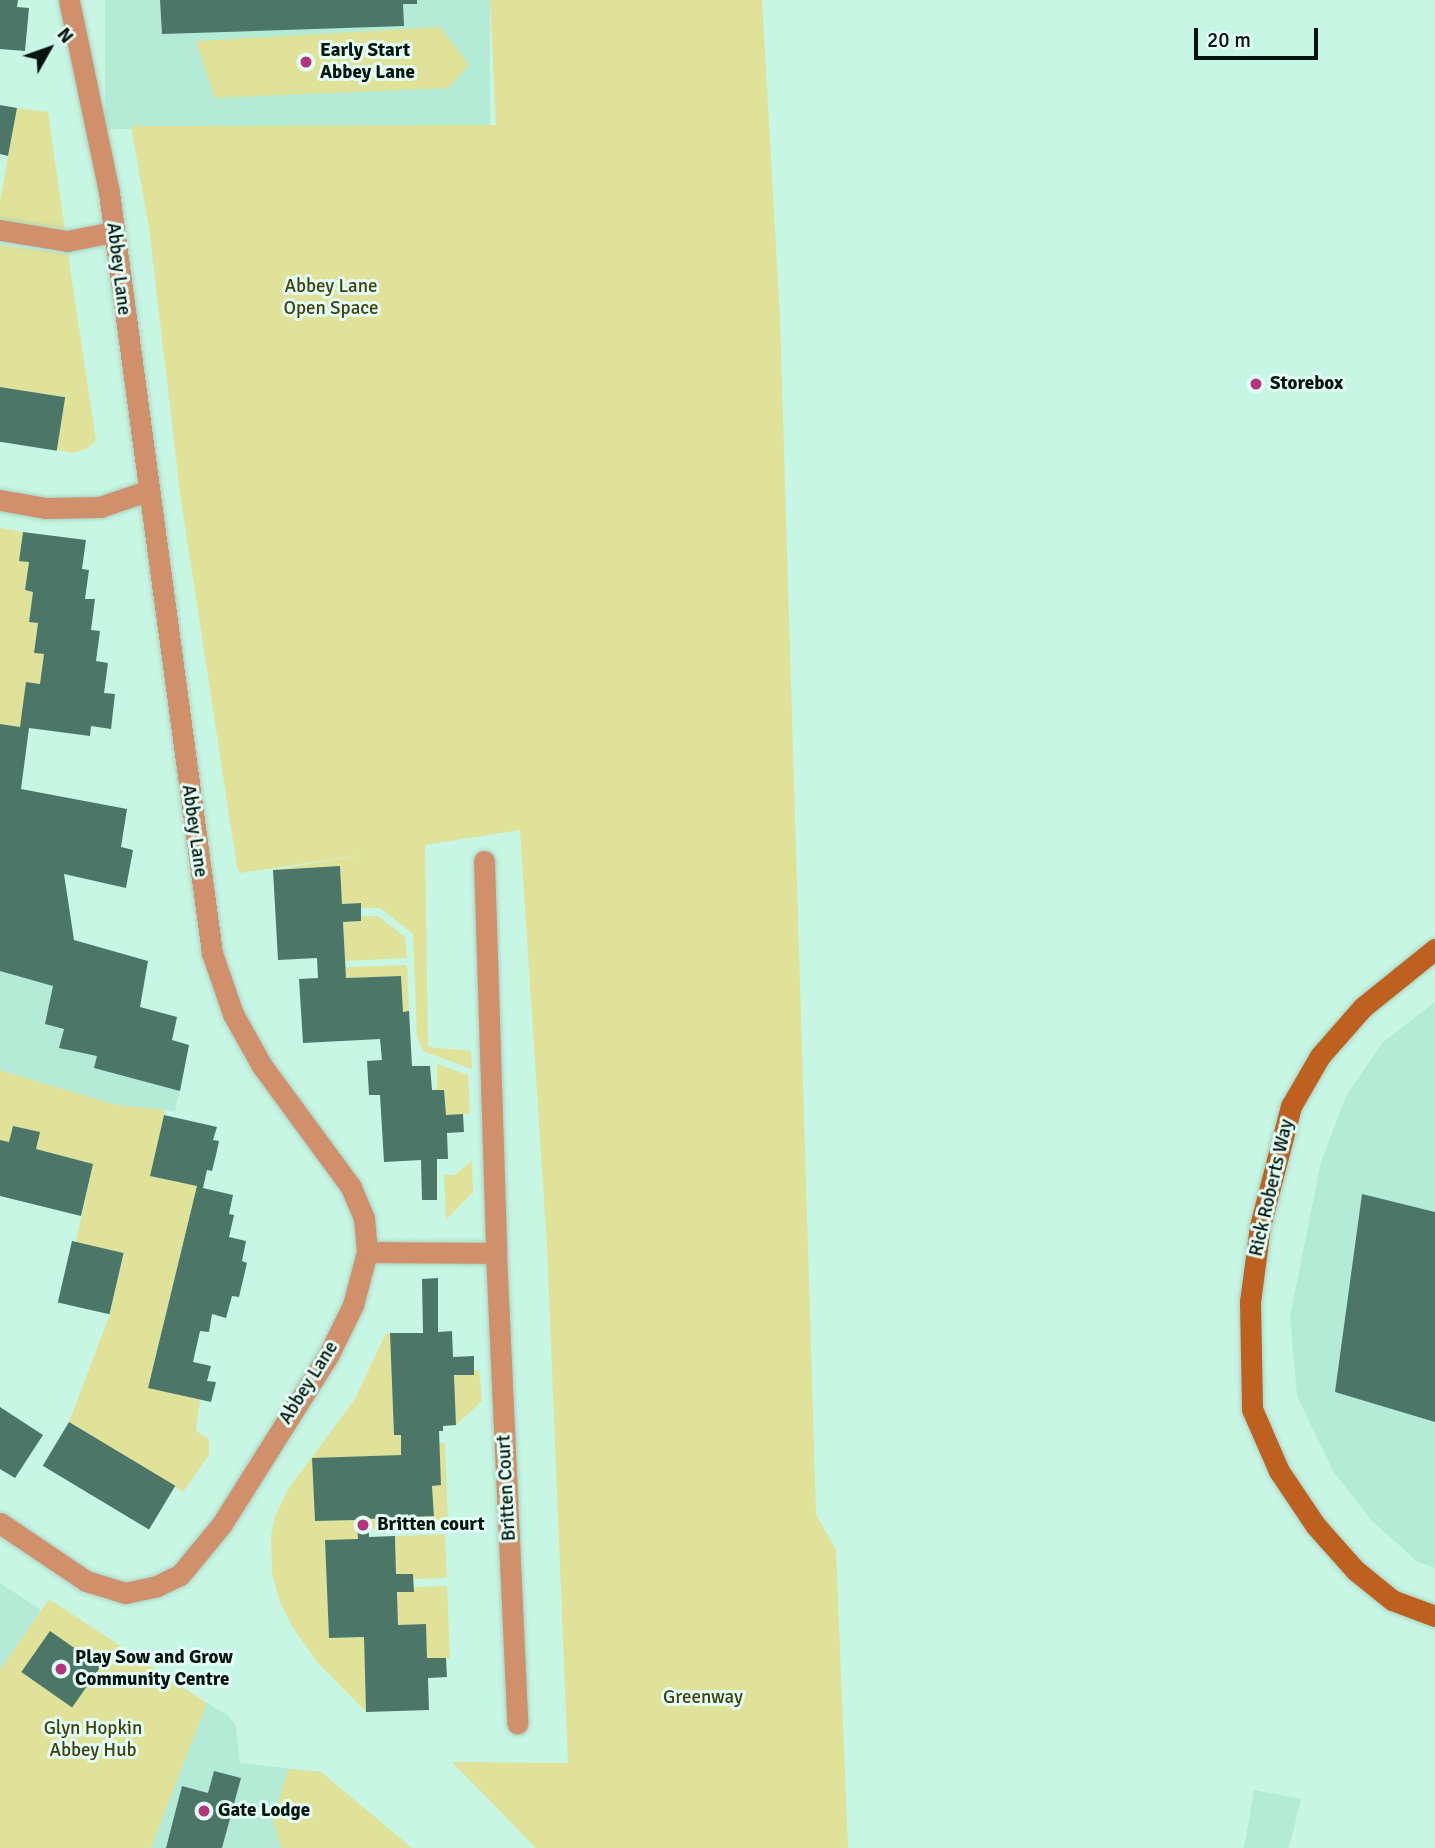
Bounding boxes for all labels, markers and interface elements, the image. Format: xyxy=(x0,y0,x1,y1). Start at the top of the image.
north arrow xyxy=(14,14,84,84)
scale bar xyxy=(1197,14,1321,58)
text: N xyxy=(52,23,79,48)
text: 20 m xyxy=(1207,27,1251,53)
place label: Early Start Abbey Lane xyxy=(320,40,415,84)
marker: Early Start Abbey Lane xyxy=(298,54,314,70)
street label: Abbey Lane xyxy=(101,221,135,317)
park label: Abbey Lane Open Space xyxy=(283,276,379,320)
place label: Storebox xyxy=(1270,373,1343,395)
marker: Storebox xyxy=(1248,376,1264,392)
street label: Abbey Lane xyxy=(176,783,212,879)
street label: Rick Roberts Way xyxy=(1245,1117,1299,1259)
street label: Abbey Lane xyxy=(275,1337,343,1429)
street label: Britten Court xyxy=(493,1434,521,1542)
place label: Britten court xyxy=(377,1514,485,1536)
marker: Britten court xyxy=(355,1517,371,1533)
place label: Play Sow and Grow Community Centre xyxy=(75,1647,233,1691)
marker: Play Sow and Grow Community Centre xyxy=(53,1661,69,1677)
park label: Greenway xyxy=(663,1687,743,1709)
park label: Glyn Hopkin Abbey Hub xyxy=(44,1718,142,1762)
place label: Gate Lodge xyxy=(218,1800,310,1822)
marker: Gate Lodge xyxy=(196,1803,212,1819)

